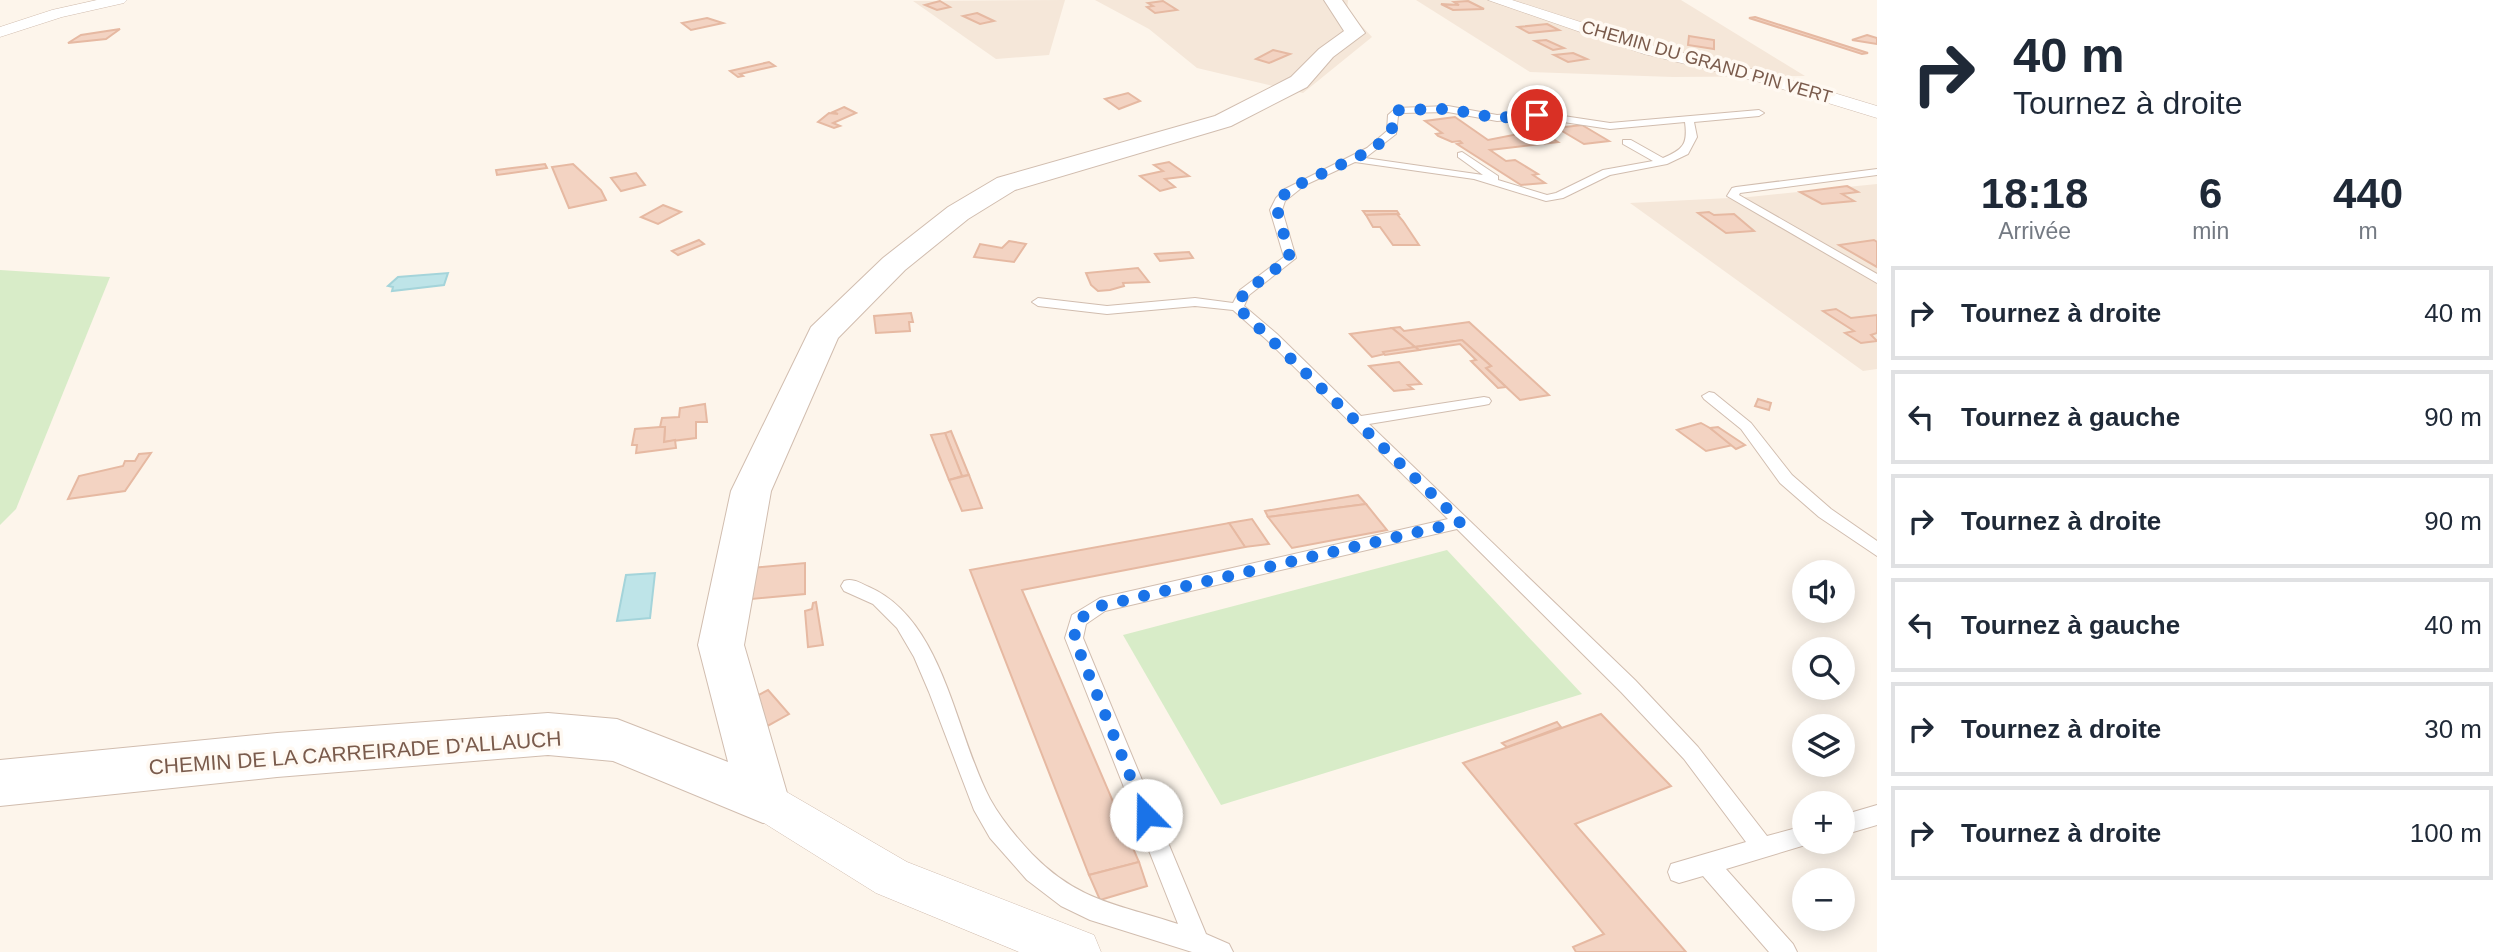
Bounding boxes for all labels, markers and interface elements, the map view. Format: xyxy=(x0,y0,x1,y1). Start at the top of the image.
street label: CHEMIN DU GRAND PIN VERT xyxy=(1579,17,1835,107)
icon: right xyxy=(1898,28,1989,119)
text: 40 m xyxy=(2013,28,2125,82)
pin xyxy=(1507,85,1567,145)
text: Tournez à droite xyxy=(2013,85,2242,121)
icon: arrive xyxy=(1518,96,1556,134)
text: 18:18 xyxy=(1981,170,2088,217)
text: 6 xyxy=(2199,170,2222,217)
text: 440 xyxy=(2333,170,2403,217)
text: Arrivée xyxy=(1998,218,2071,244)
text: min xyxy=(2192,218,2229,244)
text: m xyxy=(2359,218,2378,244)
icon: right xyxy=(1902,294,1940,332)
text: Tournez à droite xyxy=(1961,298,2161,328)
text: 40 m xyxy=(2424,298,2482,328)
icon: left xyxy=(1902,398,1940,436)
text: Tournez à gauche xyxy=(1961,402,2180,432)
text: 90 m xyxy=(2424,402,2482,432)
icon: right xyxy=(1902,502,1940,540)
text: Tournez à droite xyxy=(1961,506,2161,536)
text: 90 m xyxy=(2424,506,2482,536)
map controls xyxy=(1792,560,1855,931)
button: sound xyxy=(1792,560,1855,623)
icon: left xyxy=(1902,606,1940,644)
text: Tournez à gauche xyxy=(1961,610,2180,640)
text: 40 m xyxy=(2424,610,2482,640)
button: search xyxy=(1792,637,1855,700)
icon: right xyxy=(1902,710,1940,748)
button: layers xyxy=(1792,714,1855,777)
text: Tournez à droite xyxy=(1961,714,2161,744)
text: 30 m xyxy=(2424,714,2482,744)
street label: CHEMIN DE LA CARREIRADE D'ALLAUCH xyxy=(148,727,562,778)
position arrow xyxy=(1109,778,1183,852)
button: + xyxy=(1792,791,1855,854)
icon: right xyxy=(1902,814,1940,852)
text: Tournez à droite xyxy=(1961,818,2161,848)
text: 100 m xyxy=(2410,818,2482,848)
button: − xyxy=(1792,868,1855,931)

